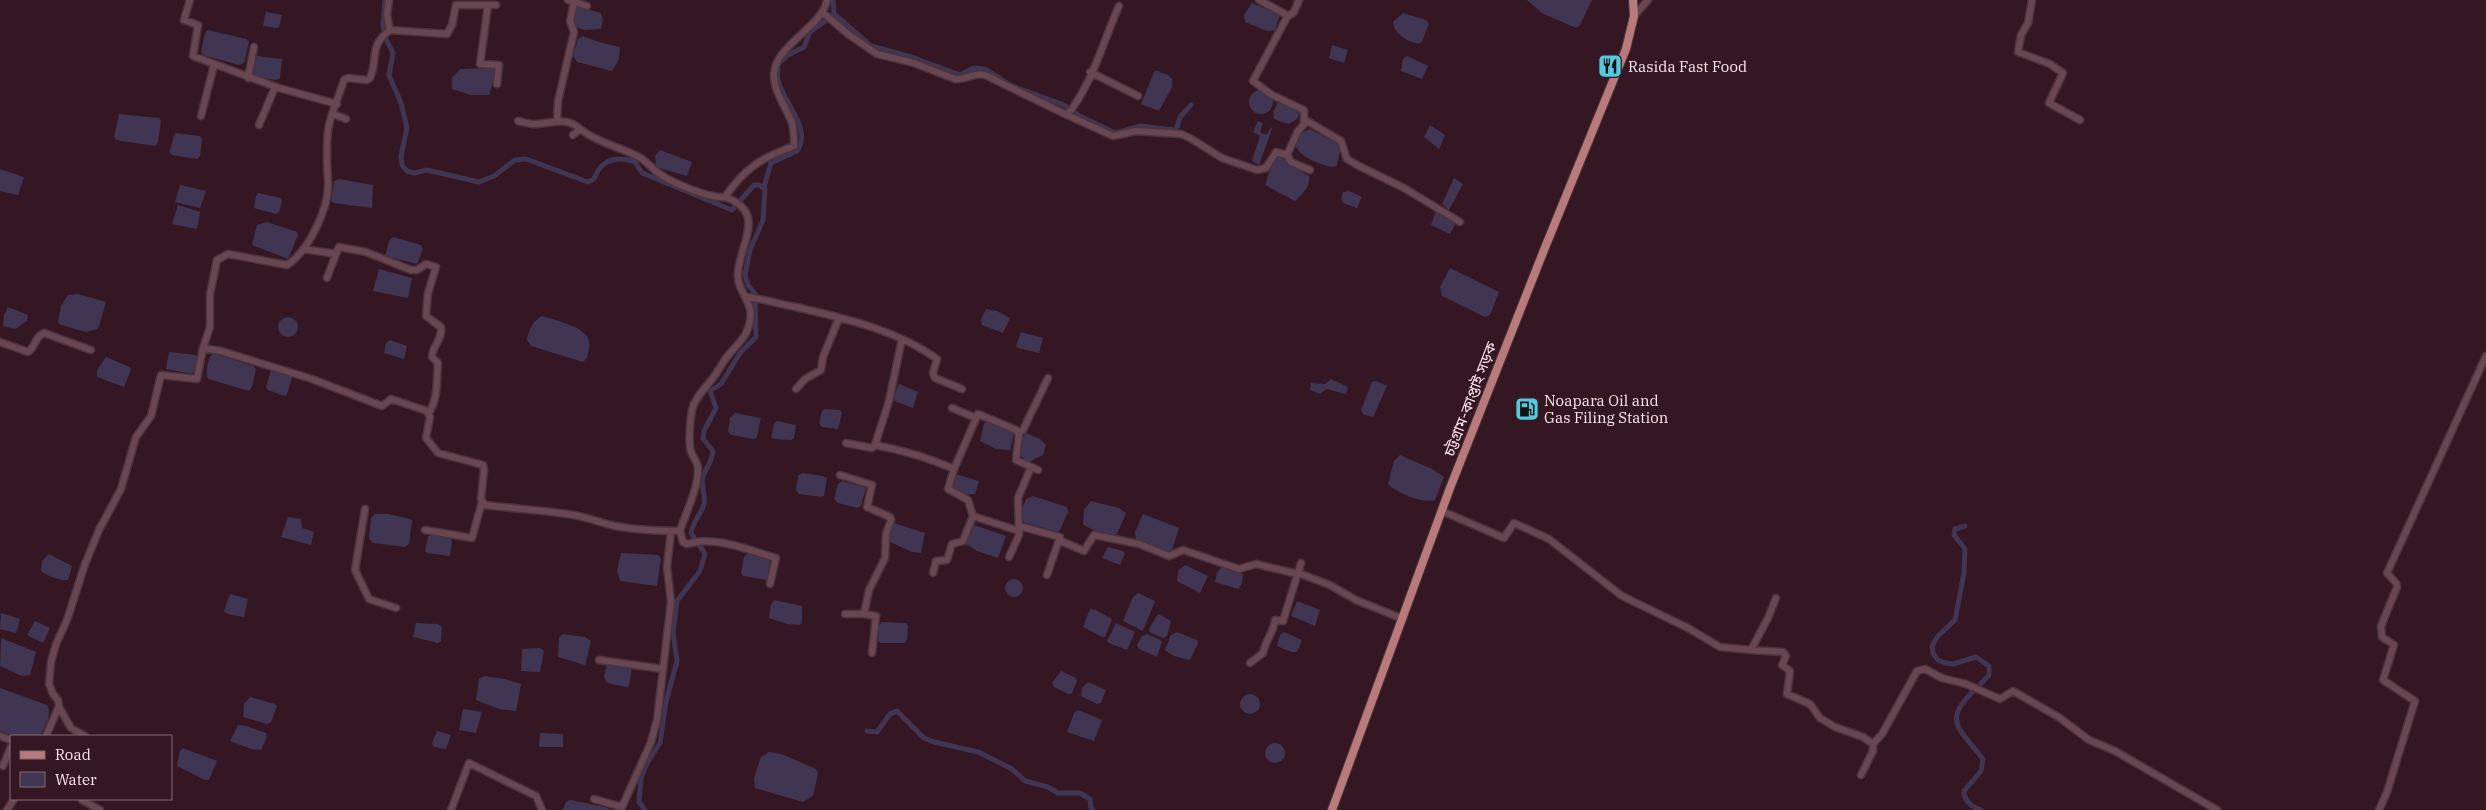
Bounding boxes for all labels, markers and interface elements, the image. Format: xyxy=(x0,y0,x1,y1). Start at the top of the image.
restaurant icon: Rasida Fast Food xyxy=(1597,53,1623,79)
place label: Rasida Fast Food xyxy=(1628,57,1747,76)
street label: চট্টগ্রাম-কাপ্তাই সড়ক xyxy=(1439,338,1501,460)
place label: Noapara Oil and Gas Filing Station xyxy=(1544,391,1669,427)
fuel station icon: Noapara Oil and Gas Filing Station xyxy=(1514,396,1540,422)
legend xyxy=(10,735,172,800)
text: Road xyxy=(55,745,91,764)
text: Water xyxy=(55,770,97,789)

